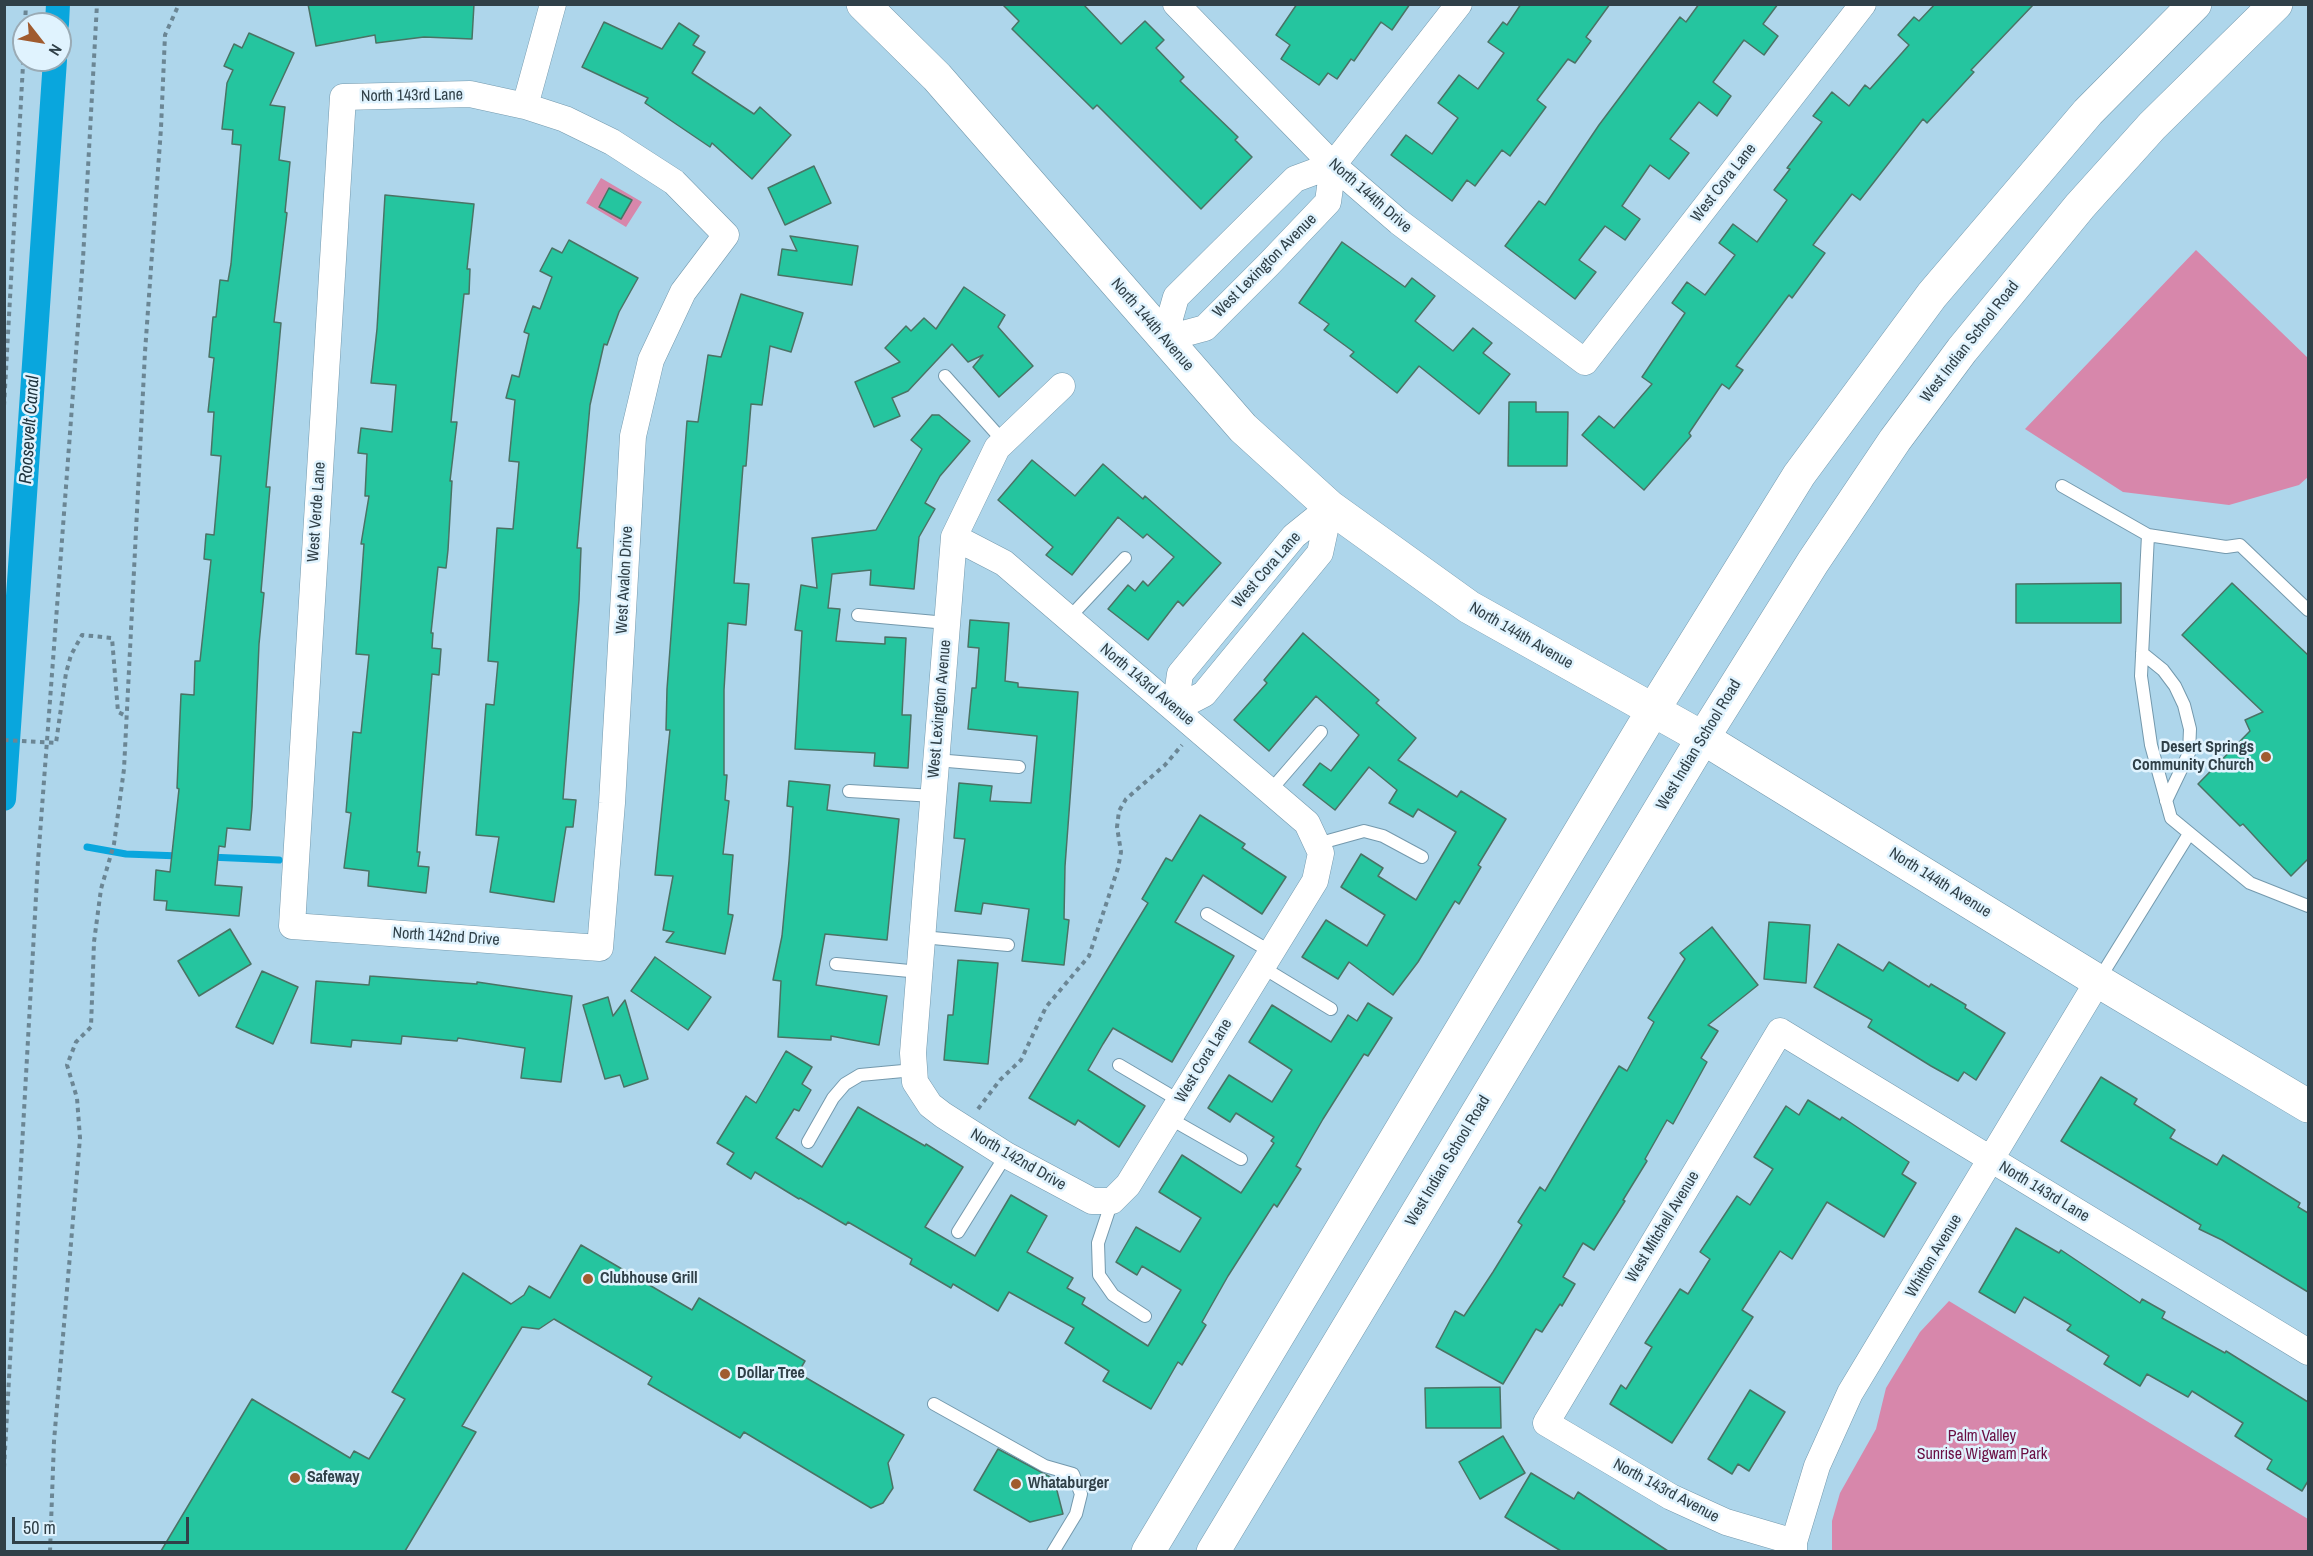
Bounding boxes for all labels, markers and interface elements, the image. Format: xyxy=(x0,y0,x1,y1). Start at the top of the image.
north arrow xyxy=(12,12,72,72)
text: N xyxy=(44,41,68,60)
street label: North 143rd Lane xyxy=(361,86,463,106)
street label: West Cora Lane xyxy=(1687,140,1761,226)
street label: North 144th Drive xyxy=(1325,155,1415,237)
street label: West Lexington Avenue xyxy=(1209,210,1321,322)
street label: North 144th Avenue xyxy=(1107,275,1197,375)
street label: West Indian School Road xyxy=(1917,278,2023,406)
water label: Roosevelt Canal xyxy=(15,375,45,485)
street label: West Verde Lane xyxy=(304,461,330,563)
street label: West Avalon Drive xyxy=(613,525,637,635)
street label: West Cora Lane xyxy=(1229,528,1305,612)
street label: North 144th Avenue xyxy=(1466,599,1576,673)
street label: West Lexington Avenue xyxy=(924,639,956,779)
street label: North 143rd Avenue xyxy=(1096,640,1198,730)
street label: West Indian School Road xyxy=(1653,676,1745,814)
place label: Desert Springs Community Church xyxy=(2132,738,2254,776)
marker: Desert Springs Community Church xyxy=(2259,750,2273,764)
street label: North 144th Avenue xyxy=(1886,844,1994,922)
street label: North 142nd Drive xyxy=(392,924,500,950)
street label: West Cora Lane xyxy=(1171,1016,1237,1106)
street label: West Indian School Road xyxy=(1402,1092,1494,1230)
street label: North 142nd Drive xyxy=(967,1125,1069,1195)
street label: North 143rd Lane xyxy=(1995,1157,2093,1227)
street label: West Mitchell Avenue xyxy=(1622,1168,1704,1286)
street label: Whitton Avenue xyxy=(1902,1211,1966,1301)
place label: Clubhouse Grill xyxy=(600,1269,698,1289)
marker: Clubhouse Grill xyxy=(581,1272,595,1286)
place label: Dollar Tree xyxy=(737,1364,805,1384)
marker: Dollar Tree xyxy=(718,1367,732,1381)
park label: Palm Valley Sunrise Wigwam Park xyxy=(1917,1427,2047,1465)
street label: North 143rd Avenue xyxy=(1610,1455,1722,1527)
place label: Safeway xyxy=(307,1468,360,1488)
marker: Safeway xyxy=(288,1471,302,1485)
place label: Whataburger xyxy=(1028,1474,1109,1494)
marker: Whataburger xyxy=(1009,1477,1023,1491)
scale bar xyxy=(15,1505,192,1543)
text: 50 m xyxy=(23,1515,56,1540)

